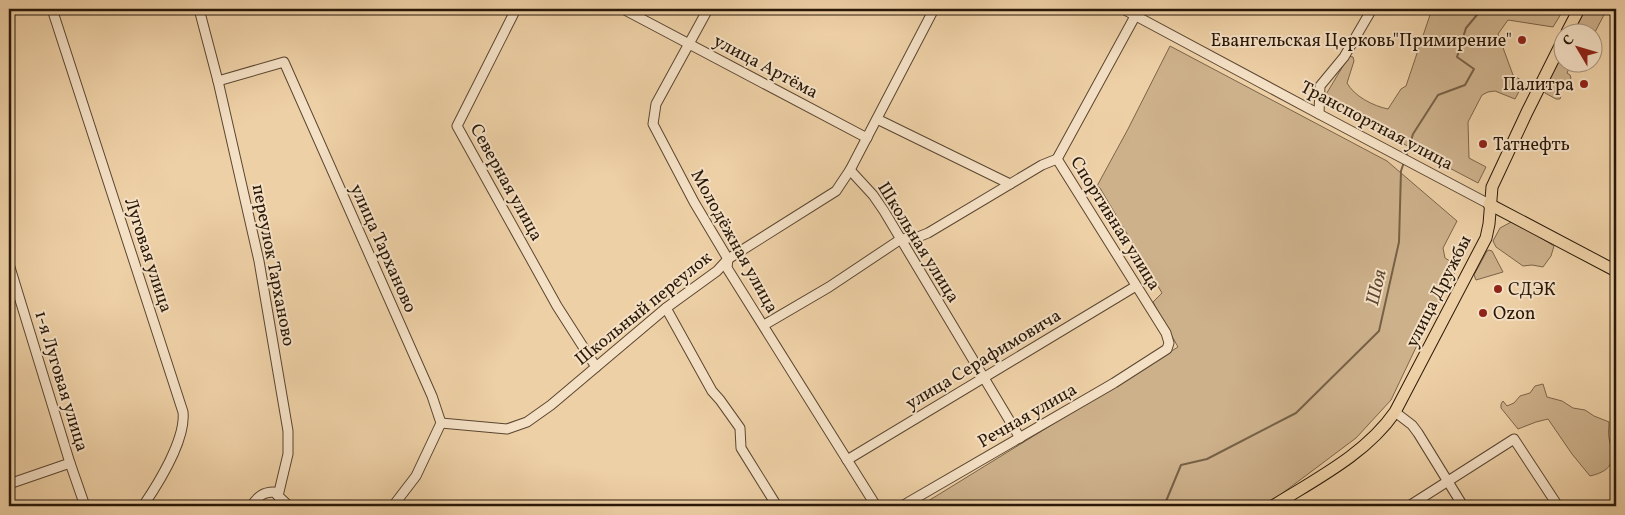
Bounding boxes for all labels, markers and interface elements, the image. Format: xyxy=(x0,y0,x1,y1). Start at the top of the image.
north arrow xyxy=(1552,22,1602,72)
street label: улица Артёма xyxy=(708,29,822,105)
place label: Евангельская Церковь"Примирение" xyxy=(1210,29,1512,54)
text: С xyxy=(1559,32,1579,50)
marker: Евангельская Церковь"Примирение" xyxy=(1516,34,1528,46)
place label: Палитра xyxy=(1503,73,1574,98)
street label: Транспортная улица xyxy=(1295,75,1457,177)
marker: Палитра xyxy=(1578,78,1590,90)
street label: Северная улица xyxy=(463,119,548,246)
place label: Татнефть xyxy=(1493,133,1570,158)
marker: Татнефть xyxy=(1477,138,1489,150)
street label: Спортивная улица xyxy=(1063,152,1166,296)
street label: Молодёжная улица xyxy=(684,165,784,318)
street label: Школьная улица xyxy=(871,178,965,308)
street label: улица Тарханово xyxy=(343,180,422,317)
street label: переулок Тарханово xyxy=(245,182,300,348)
street label: Луговая улица xyxy=(117,195,178,316)
street label: улица Дружбы xyxy=(1400,231,1479,352)
street label: Школьный переулок xyxy=(570,246,718,372)
water label: Шоя xyxy=(1360,267,1394,308)
place label: СДЭК xyxy=(1508,278,1556,303)
marker: СДЭК xyxy=(1492,283,1504,295)
place label: Ozon xyxy=(1493,302,1536,327)
street label: улица Серафимовича xyxy=(901,304,1066,417)
marker: Ozon xyxy=(1477,307,1489,319)
street label: 1-я Луговая улица xyxy=(27,308,94,455)
street label: Речная улица xyxy=(974,378,1082,455)

